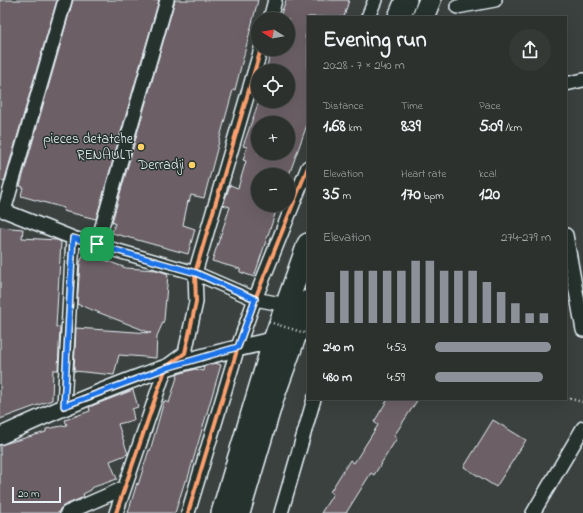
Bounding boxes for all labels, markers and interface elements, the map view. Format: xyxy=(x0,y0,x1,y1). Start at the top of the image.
north arrow xyxy=(251,12,295,56)
map controls xyxy=(251,12,295,212)
text: Evening run xyxy=(323,25,427,57)
button: share xyxy=(509,29,551,71)
text: 20:28 · 7 × 240 m xyxy=(323,56,405,75)
button: locate xyxy=(251,64,295,108)
text: Distance xyxy=(323,98,364,114)
text: Time xyxy=(401,98,423,114)
text: Pace xyxy=(479,98,500,114)
text: 1.68 xyxy=(323,114,346,139)
text: 8:39 xyxy=(401,114,421,139)
text: 5:09 xyxy=(479,114,503,139)
button: + xyxy=(251,116,295,160)
text: km xyxy=(346,120,362,136)
text: /km xyxy=(503,120,522,136)
place label: pieces detatche RENAULT xyxy=(43,129,134,166)
marker: pieces detatche RENAULT xyxy=(136,142,146,152)
place label: Derradji xyxy=(137,155,184,176)
marker: Derradji xyxy=(187,160,197,170)
text: Elevation xyxy=(323,166,363,182)
text: Heart rate xyxy=(401,166,446,182)
text: kcal xyxy=(479,166,497,182)
button: − xyxy=(251,168,295,212)
text: 35 xyxy=(323,182,340,207)
text: 170 xyxy=(401,182,421,207)
text: 120 xyxy=(479,182,500,207)
text: m xyxy=(340,188,351,204)
text: bpm xyxy=(421,188,444,204)
pin xyxy=(80,227,114,261)
text: Elevation xyxy=(323,228,371,247)
text: 274–279 m xyxy=(501,228,551,247)
icon: arrive xyxy=(86,233,108,255)
text: 240 m xyxy=(323,338,354,357)
text: 4:53 xyxy=(387,338,406,357)
text: 480 m xyxy=(323,368,352,387)
text: 4:59 xyxy=(387,368,405,387)
scale bar xyxy=(12,485,61,504)
text: 20 m xyxy=(18,486,40,502)

